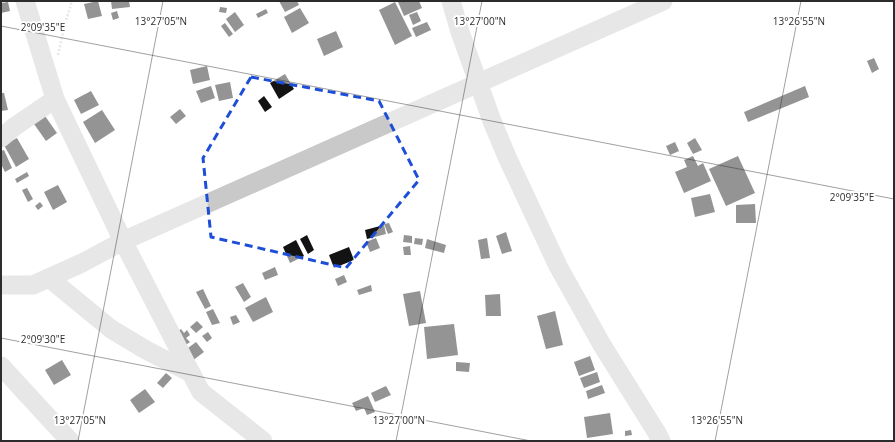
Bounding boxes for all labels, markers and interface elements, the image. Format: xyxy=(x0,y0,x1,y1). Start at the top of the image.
text: 13°27'05"N xyxy=(135,14,187,28)
text: 13°27'00"N xyxy=(454,14,506,28)
text: 13°26'55"N xyxy=(773,14,825,28)
text: 2°09'35"E xyxy=(21,20,65,34)
text: 2°09'35"E xyxy=(830,190,874,204)
text: 2°09'30"E xyxy=(21,332,65,346)
text: 13°27'05"N xyxy=(54,413,106,427)
text: 13°27'00"N xyxy=(373,413,425,427)
text: 13°26'55"N xyxy=(691,413,743,427)

